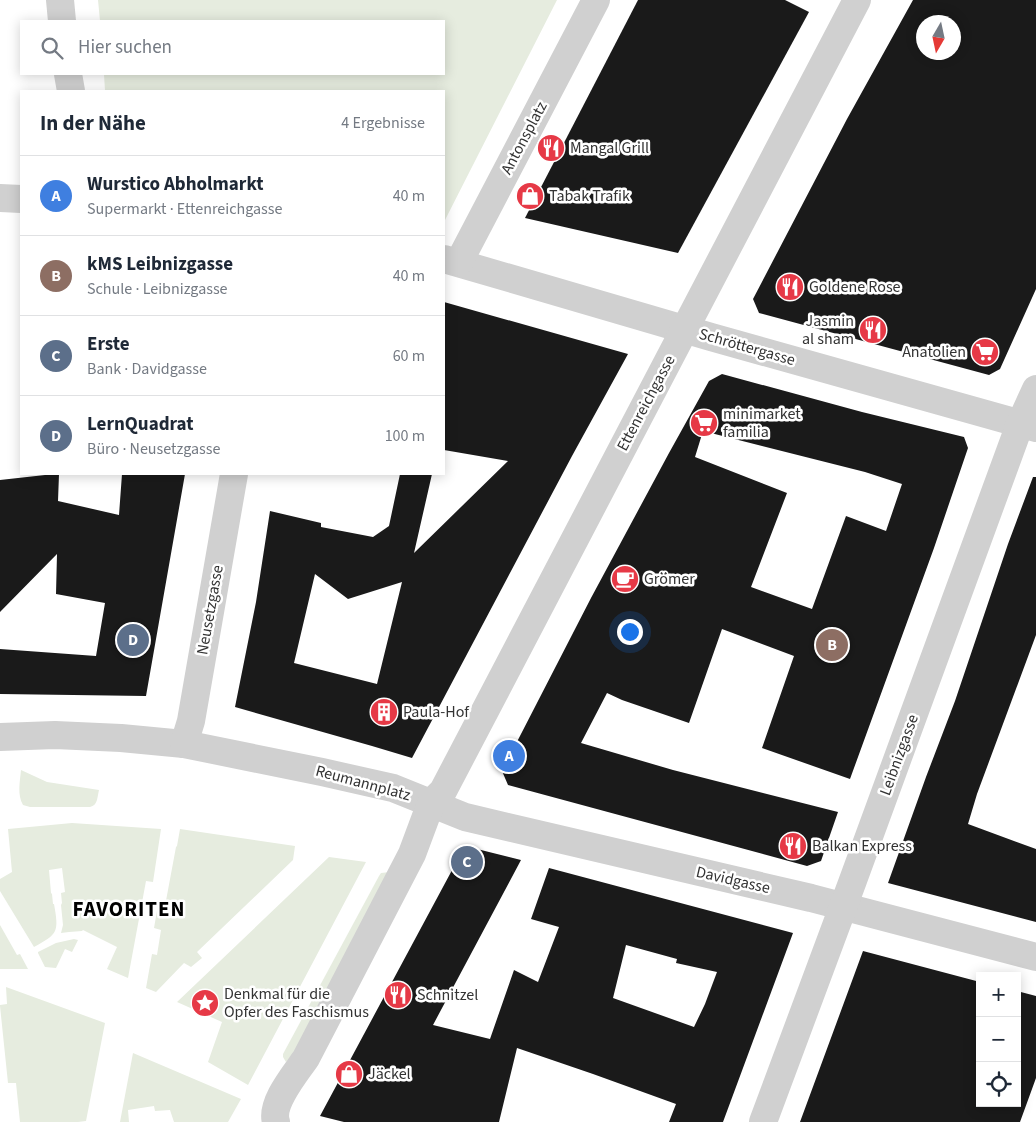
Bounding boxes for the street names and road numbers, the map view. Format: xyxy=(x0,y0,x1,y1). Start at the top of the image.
street label: Antonsplatz xyxy=(496,97,553,178)
street label: Schröttergasse xyxy=(696,323,798,371)
street label: Ettenreichgasse xyxy=(612,351,681,455)
street label: Neusetzgasse xyxy=(191,563,229,657)
street label: Leibnizgasse xyxy=(874,711,924,799)
street label: Reumannplatz xyxy=(313,760,413,806)
street label: Davidgasse xyxy=(694,861,772,899)

